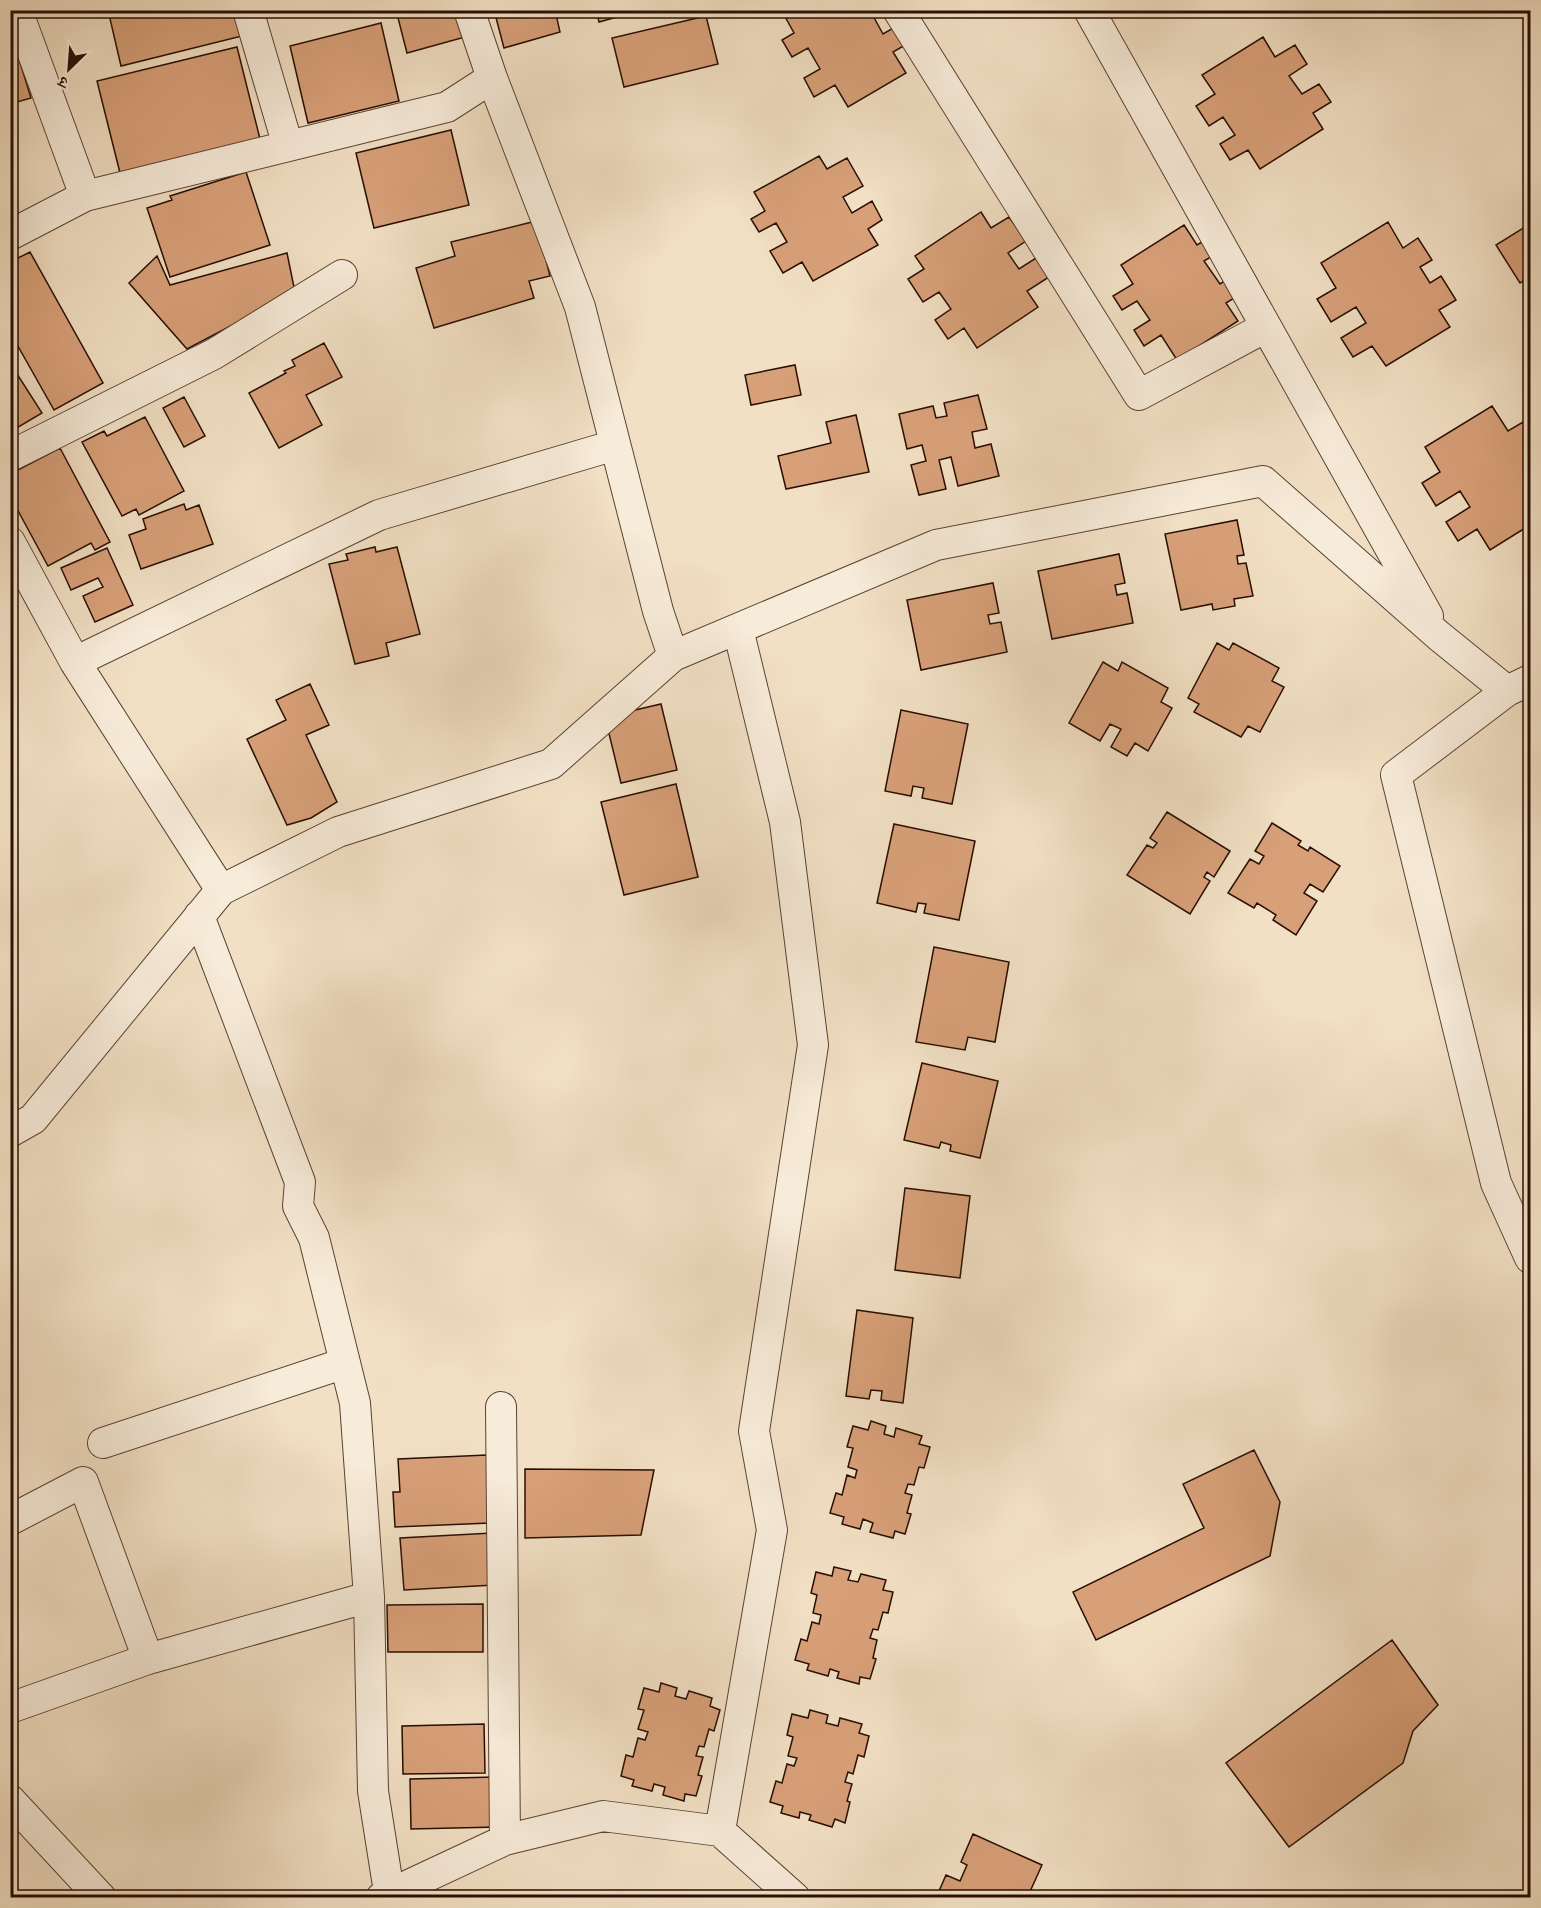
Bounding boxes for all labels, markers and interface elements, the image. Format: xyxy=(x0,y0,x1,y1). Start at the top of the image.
north arrow xyxy=(39,39,99,99)
text: उ xyxy=(53,71,71,93)

